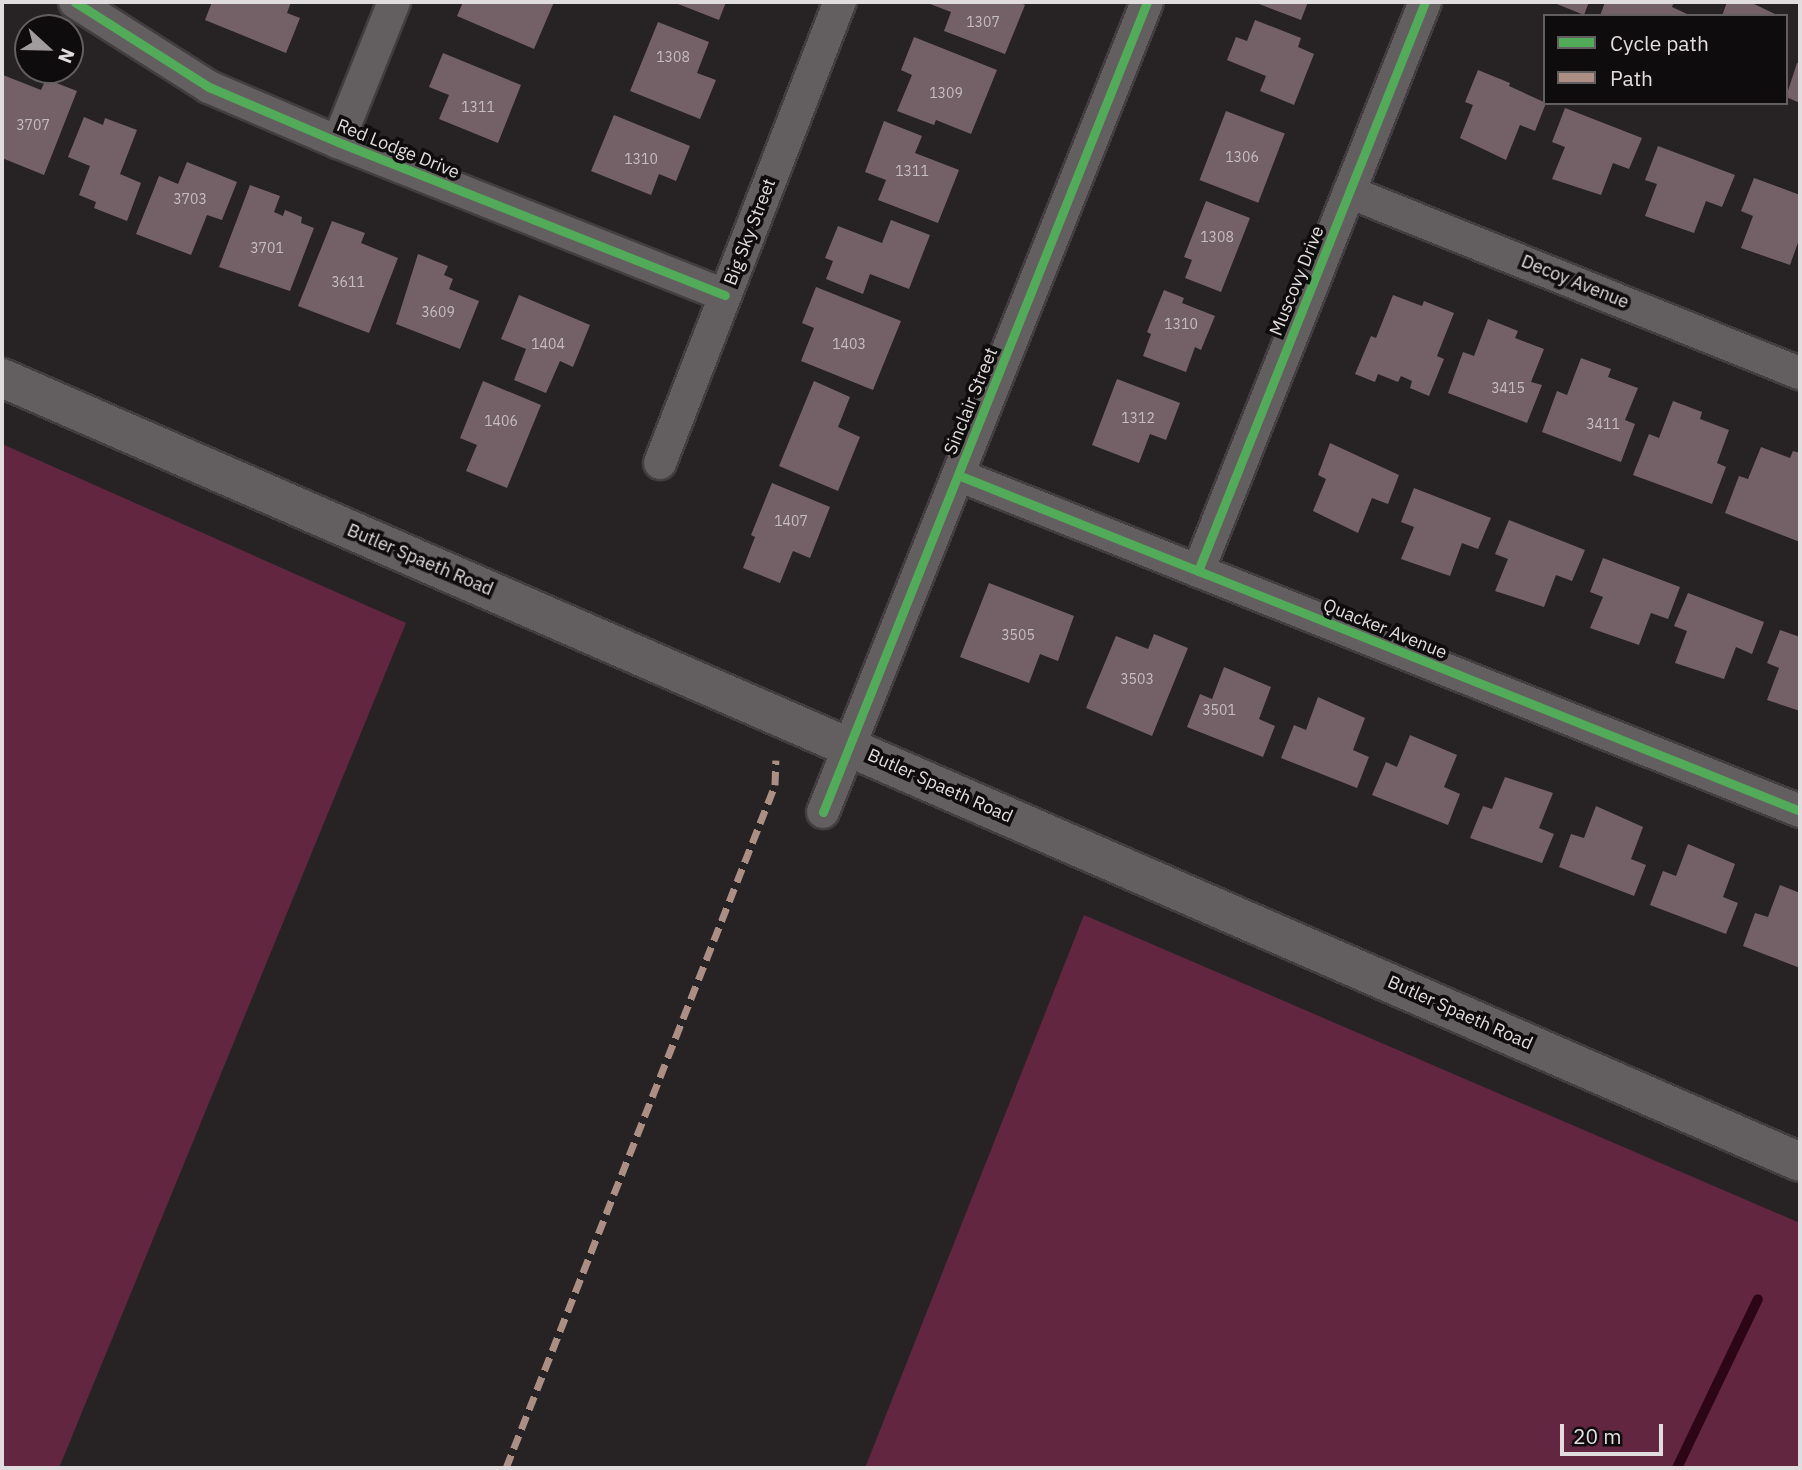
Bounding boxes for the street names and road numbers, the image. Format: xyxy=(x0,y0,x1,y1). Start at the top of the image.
street label: Red Lodge Drive xyxy=(333,115,463,183)
street label: Big Sky Street xyxy=(720,176,780,288)
street label: Muscovy Drive xyxy=(1265,223,1329,339)
street label: Decoy Avenue xyxy=(1518,251,1632,313)
street label: Sinclair Street xyxy=(940,344,1002,458)
street label: Butler Spaeth Road xyxy=(344,519,496,601)
street label: Quacker Avenue xyxy=(1320,594,1450,664)
street label: Butler Spaeth Road xyxy=(864,744,1016,828)
street label: Butler Spaeth Road xyxy=(1384,971,1536,1055)

